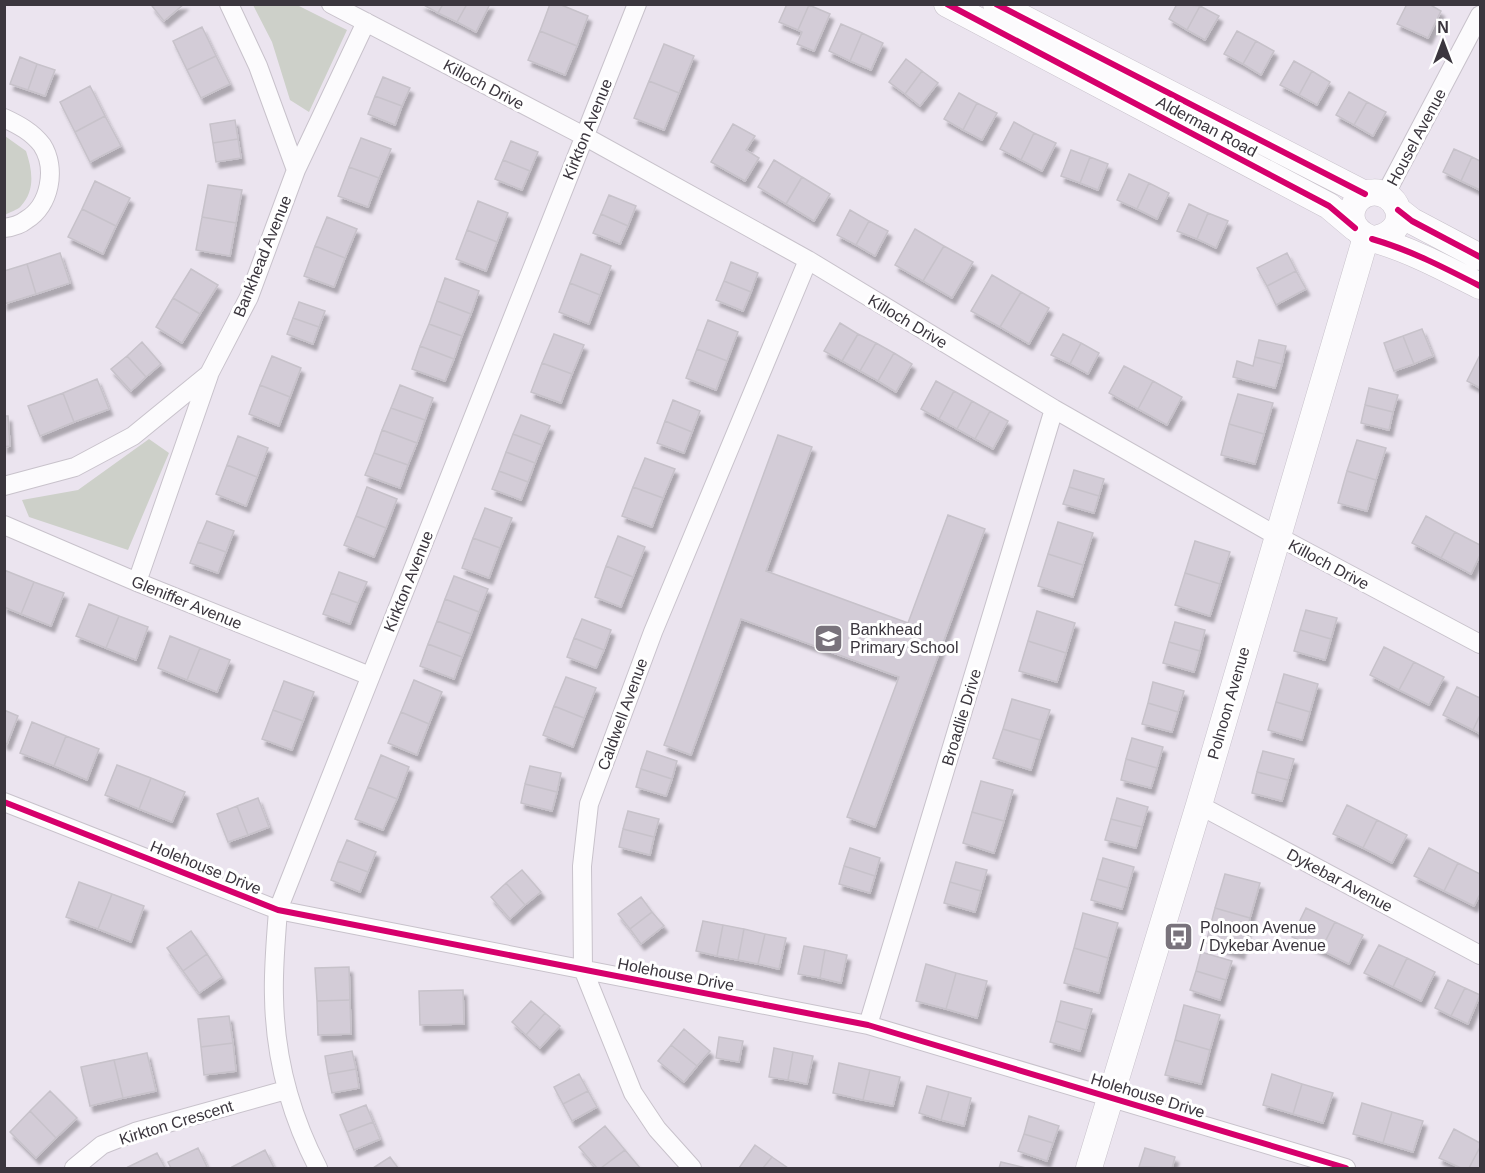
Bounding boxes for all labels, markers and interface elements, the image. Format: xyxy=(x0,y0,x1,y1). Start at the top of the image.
north arrow xyxy=(1413,12,1473,72)
text: N xyxy=(1437,19,1449,36)
street label: Killoch Drive xyxy=(441,56,527,113)
street label: Kirkton Avenue xyxy=(559,76,615,182)
street label: Housel Avenue xyxy=(1384,86,1449,189)
street label: Alderman Road xyxy=(1154,93,1260,160)
street label: Bankhead Avenue xyxy=(230,193,295,319)
street label: Killoch Drive xyxy=(865,291,950,352)
street label: Kirkton Avenue xyxy=(380,528,436,634)
street label: Killoch Drive xyxy=(1286,536,1372,593)
street label: Gleniffer Avenue xyxy=(129,573,245,632)
place label: Bankhead Primary School xyxy=(850,621,958,656)
school or university icon: Bankhead Primary School xyxy=(813,622,845,654)
street label: Polnoon Avenue xyxy=(1204,645,1253,761)
street label: Caldwell Avenue xyxy=(594,656,651,773)
street label: Broadlie Drive xyxy=(939,667,984,768)
street label: Holehouse Drive xyxy=(148,837,264,898)
street label: Dykebar Avenue xyxy=(1284,845,1396,915)
place label: Polnoon Avenue / Dykebar Avenue xyxy=(1200,919,1326,954)
bus stop icon: Polnoon Avenue / Dykebar Avenue xyxy=(1163,920,1195,952)
street label: Holehouse Drive xyxy=(616,955,736,994)
street label: Holehouse Drive xyxy=(1089,1070,1207,1121)
street label: Kirkton Crescent xyxy=(117,1097,236,1148)

